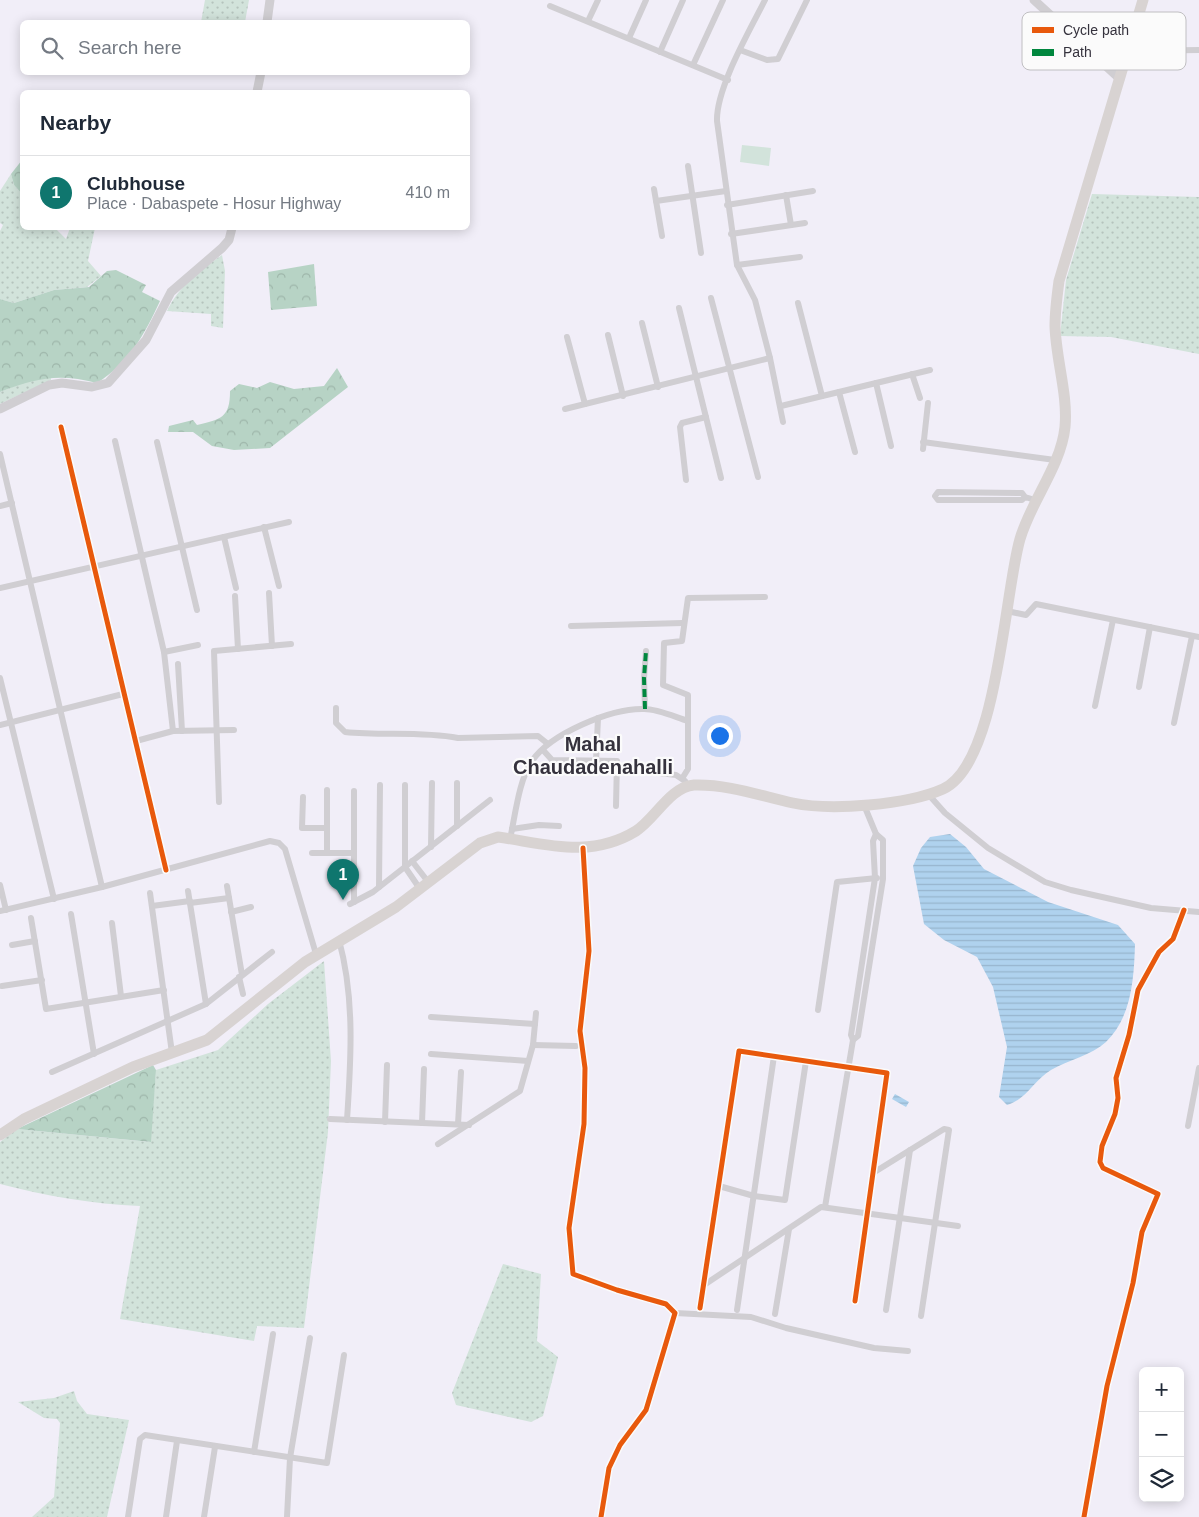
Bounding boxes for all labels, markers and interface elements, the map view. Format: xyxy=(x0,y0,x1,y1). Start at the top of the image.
legend xyxy=(1022,12,1186,70)
search box xyxy=(20,20,470,75)
text: Cycle path xyxy=(1063,22,1129,38)
icon: search xyxy=(38,34,66,62)
text: Search here xyxy=(78,37,182,58)
text: Path xyxy=(1063,44,1092,60)
text: Nearby xyxy=(40,111,111,134)
text: Clubhouse xyxy=(87,173,185,194)
text: 1 xyxy=(52,184,60,201)
text: 410 m xyxy=(406,184,450,201)
text: Place · Dabaspete - Hosur Highway xyxy=(87,195,341,212)
your location xyxy=(707,723,733,749)
district label: Mahal Chaudadenahalli xyxy=(513,733,673,778)
pin: 1 xyxy=(327,859,359,900)
map controls xyxy=(1139,1367,1184,1502)
button: + xyxy=(1139,1367,1184,1412)
button: − xyxy=(1139,1412,1184,1457)
button: layers xyxy=(1139,1457,1184,1502)

